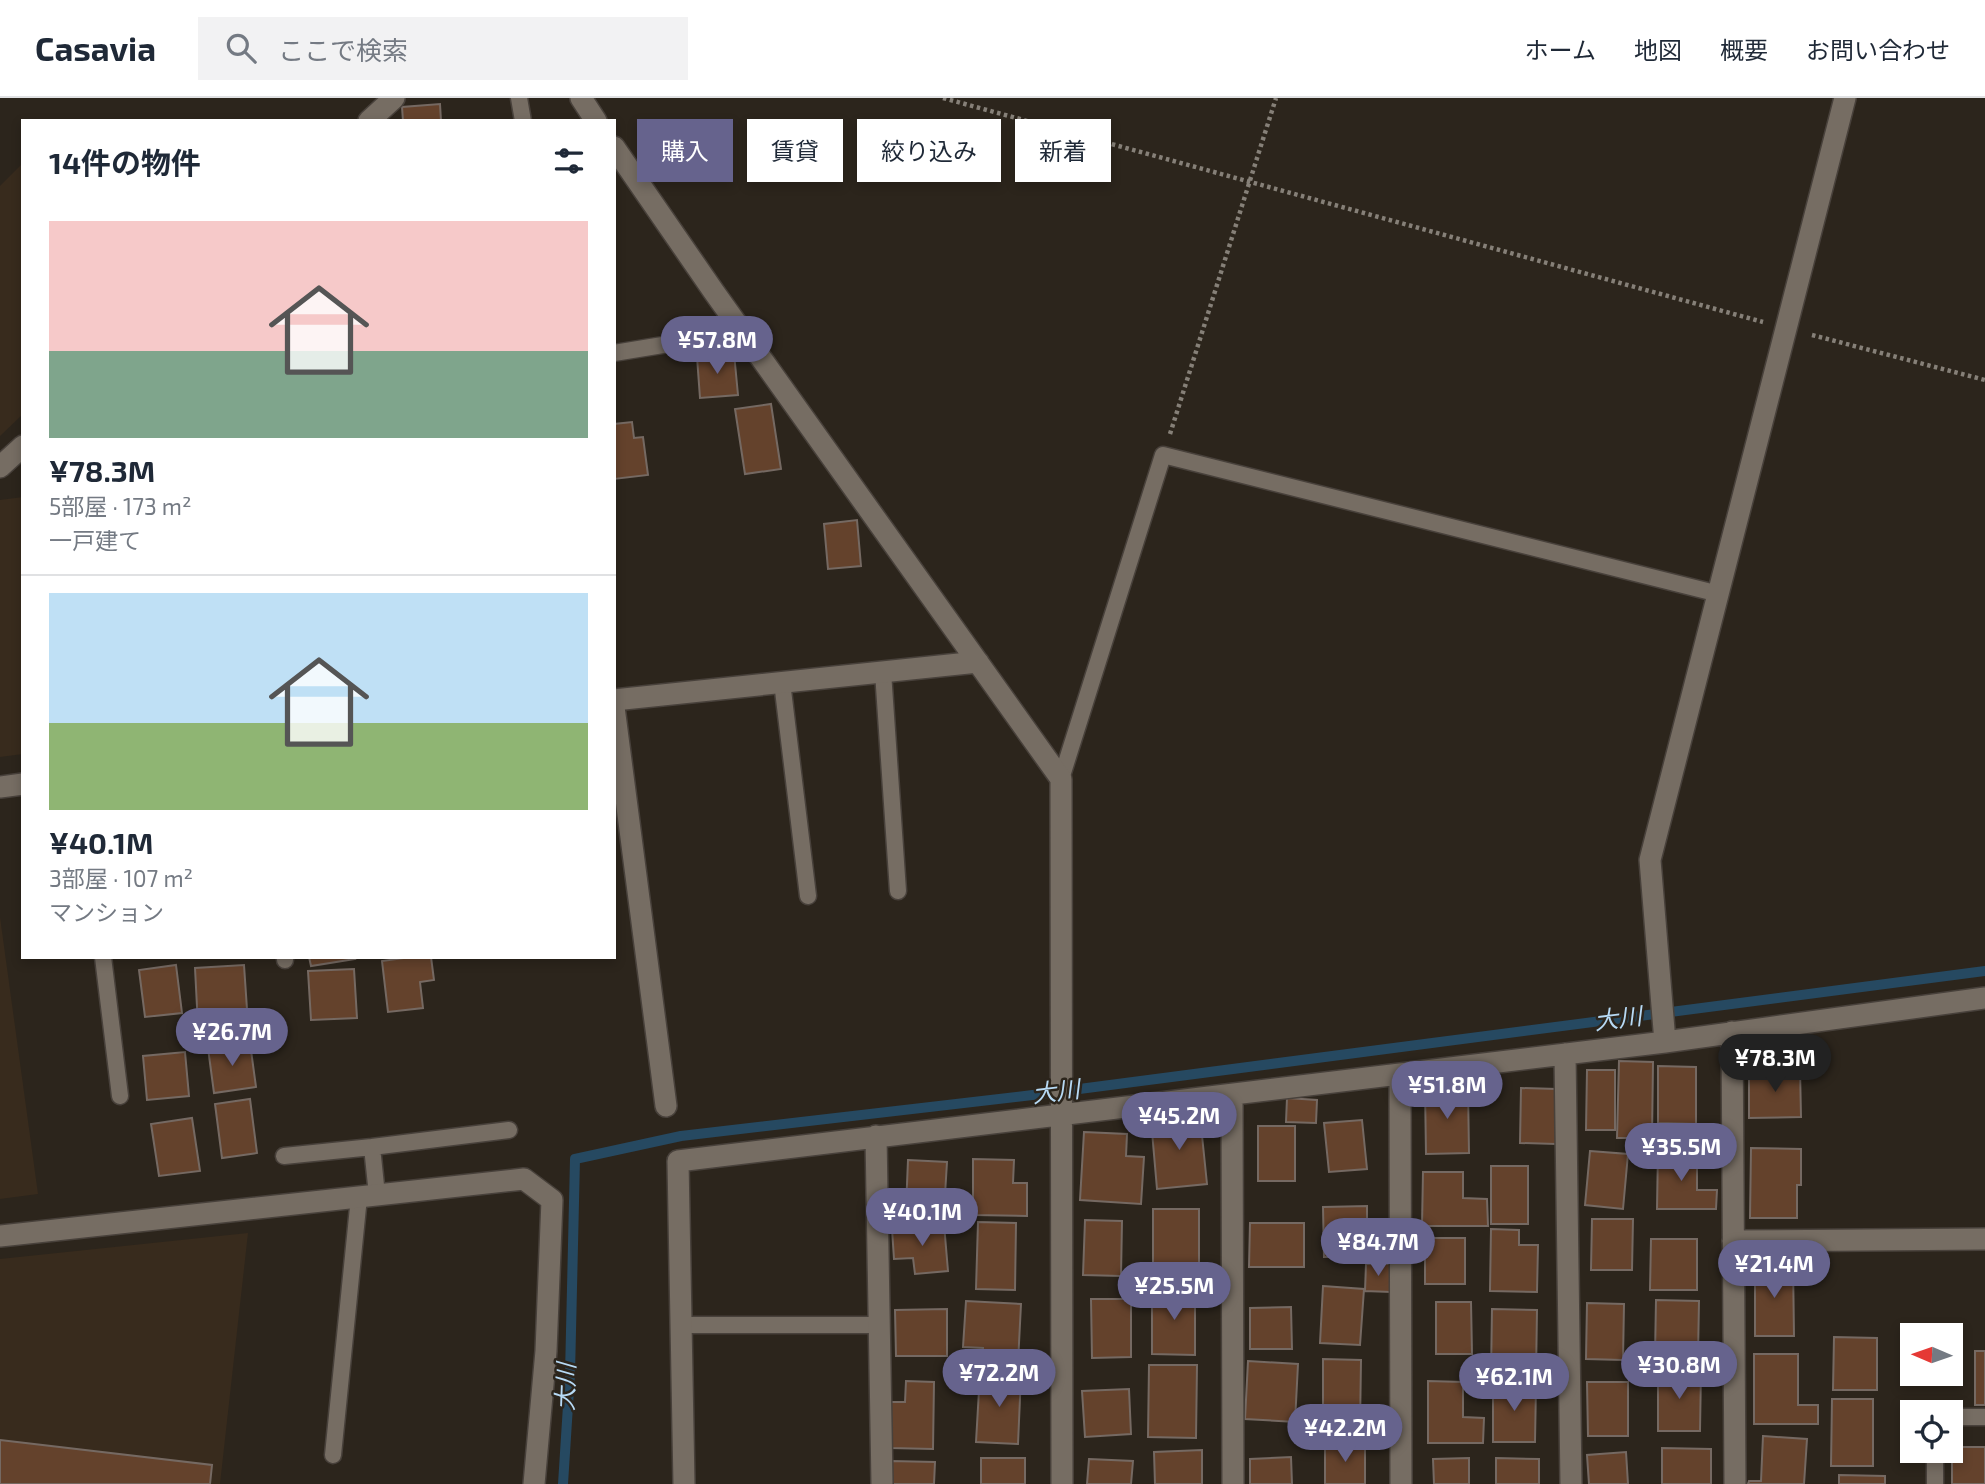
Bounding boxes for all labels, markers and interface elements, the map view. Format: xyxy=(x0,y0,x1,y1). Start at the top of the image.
search box xyxy=(198,17,688,80)
text: Casavia xyxy=(35,28,156,68)
icon: search xyxy=(222,29,260,67)
text: ここで検索 xyxy=(278,34,408,65)
text: ホーム xyxy=(1525,35,1596,64)
text: 地図 xyxy=(1634,35,1682,64)
text: 概要 xyxy=(1720,35,1768,64)
text: お問い合わせ xyxy=(1806,35,1950,64)
chip: 購入 xyxy=(637,119,733,182)
chip: 賃貸 xyxy=(747,119,843,182)
chip: 絞り込み xyxy=(857,119,1001,182)
chip: 新着 xyxy=(1015,119,1111,182)
icon: filters xyxy=(550,142,588,180)
text: 14件の物件 xyxy=(49,144,201,180)
icon: home xyxy=(256,267,382,393)
pin: ¥57.8M xyxy=(660,316,774,376)
text: ¥57.8M xyxy=(677,325,757,353)
text: ¥78.3M xyxy=(49,452,155,488)
text: 5部屋 · 173 m² xyxy=(49,492,192,520)
text: 一戸建て xyxy=(49,526,141,554)
icon: home xyxy=(256,639,382,765)
text: ¥40.1M xyxy=(49,824,153,860)
text: 3部屋 · 107 m² xyxy=(49,864,193,892)
text: マンション xyxy=(49,898,164,926)
water label: 大川 xyxy=(1592,1000,1646,1035)
pin: ¥26.7M xyxy=(175,1009,289,1068)
text: ¥26.7M xyxy=(192,1017,272,1045)
pin: ¥78.3M xyxy=(1718,1034,1832,1094)
text: ¥78.3M xyxy=(1734,1043,1816,1071)
pin: ¥51.8M xyxy=(1390,1062,1504,1121)
text: ¥51.8M xyxy=(1408,1070,1486,1098)
water label: 大川 xyxy=(1030,1073,1084,1108)
pin: ¥45.2M xyxy=(1122,1093,1236,1152)
text: ¥45.2M xyxy=(1138,1101,1220,1129)
pin: ¥35.5M xyxy=(1624,1124,1738,1183)
text: ¥35.5M xyxy=(1641,1132,1721,1160)
pin: ¥40.1M xyxy=(865,1188,979,1248)
text: ¥40.1M xyxy=(882,1197,962,1225)
pin: ¥84.7M xyxy=(1321,1218,1435,1278)
text: ¥84.7M xyxy=(1337,1227,1419,1255)
pin: ¥21.4M xyxy=(1717,1240,1831,1300)
text: ¥21.4M xyxy=(1734,1249,1814,1277)
pin: ¥25.5M xyxy=(1117,1262,1231,1322)
text: ¥25.5M xyxy=(1134,1271,1214,1299)
north arrow xyxy=(1900,1323,1964,1386)
map controls xyxy=(1900,1323,1963,1463)
pin: ¥30.8M xyxy=(1622,1342,1736,1401)
pin: ¥72.2M xyxy=(942,1350,1056,1409)
text: ¥30.8M xyxy=(1637,1350,1721,1378)
pin: ¥62.1M xyxy=(1457,1354,1571,1413)
text: ¥72.2M xyxy=(959,1358,1039,1386)
water label: 大川 xyxy=(549,1359,580,1411)
text: ¥62.1M xyxy=(1475,1362,1553,1390)
button: locate xyxy=(1900,1400,1963,1463)
pin: ¥42.2M xyxy=(1288,1404,1402,1464)
text: ¥42.2M xyxy=(1303,1413,1387,1441)

